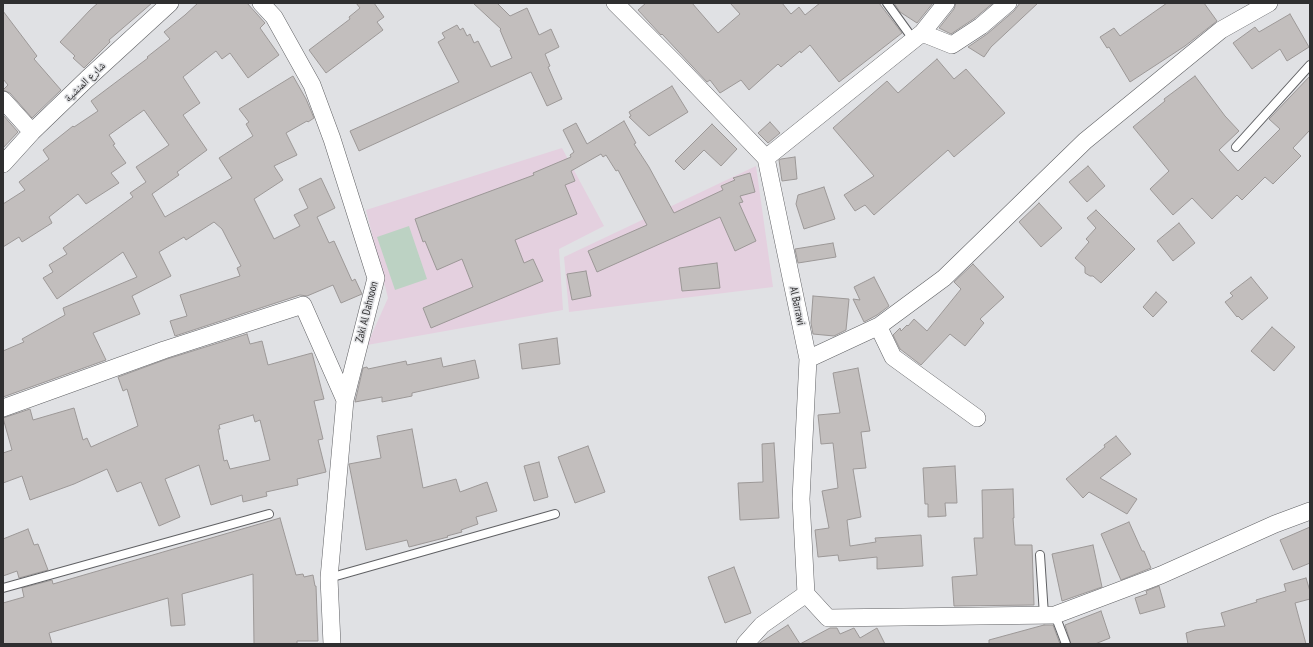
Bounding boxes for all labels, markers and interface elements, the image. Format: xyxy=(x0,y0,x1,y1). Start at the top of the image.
street label: شارع المنشية xyxy=(62,59,108,105)
street label: Zaki Al Dahnoon xyxy=(353,280,381,344)
street label: Al Barrawi xyxy=(786,286,808,326)

